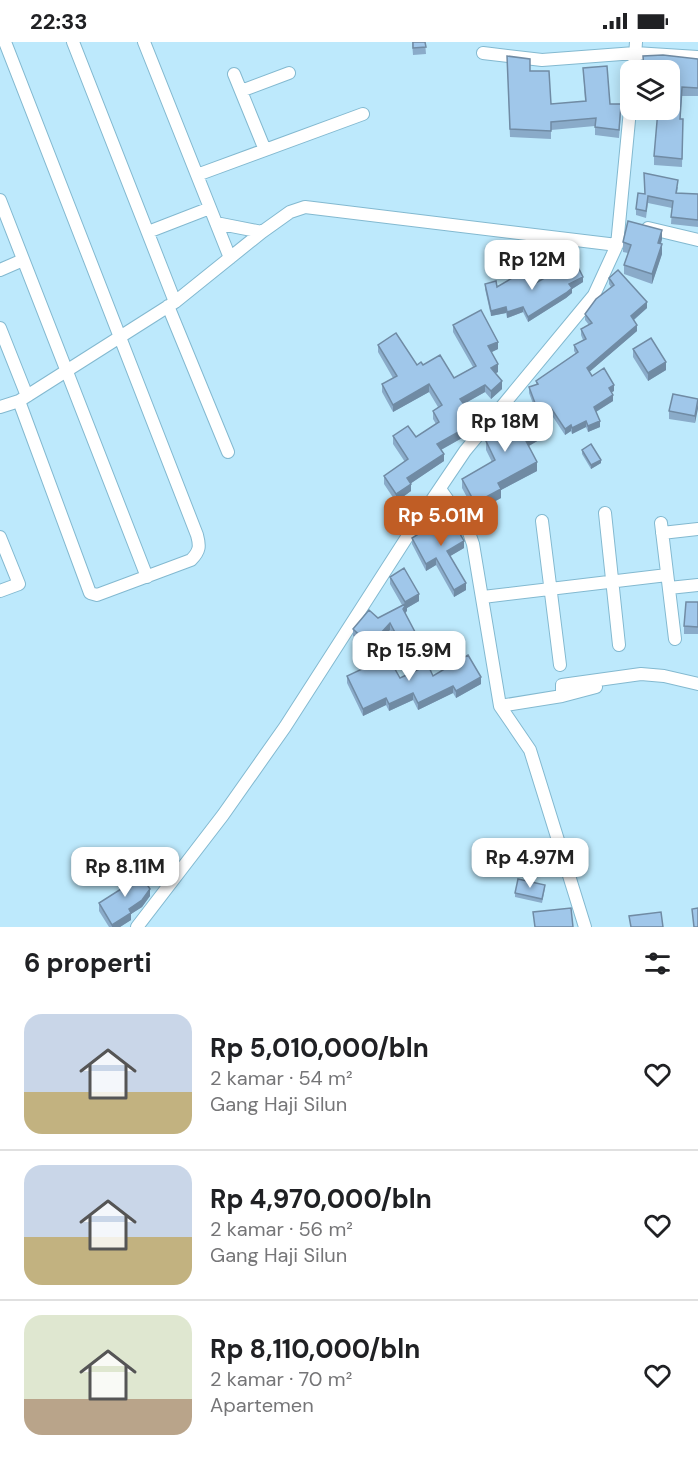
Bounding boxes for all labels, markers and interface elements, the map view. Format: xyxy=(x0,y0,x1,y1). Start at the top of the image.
text: 22:33 xyxy=(30,7,88,36)
map controls xyxy=(620,60,680,120)
button: layers xyxy=(620,60,680,120)
pin: Rp 12M xyxy=(483,240,581,291)
text: Rp 12M xyxy=(499,246,565,272)
pin: Rp 18M xyxy=(456,402,554,453)
text: Rp 18M xyxy=(471,408,539,434)
pin: Rp 5.01M xyxy=(379,496,503,547)
text: Rp 5.01M xyxy=(398,502,484,528)
pin: Rp 15.9M xyxy=(347,631,471,682)
text: Rp 15.9M xyxy=(367,637,452,663)
pin: Rp 4.97M xyxy=(468,838,592,889)
text: Rp 4.97M xyxy=(486,844,574,870)
pin: Rp 8.11M xyxy=(63,847,187,898)
text: Rp 8.11M xyxy=(85,853,165,879)
text: 6 properti xyxy=(24,946,152,980)
icon: filters xyxy=(641,947,674,980)
text: Rp 5,010,000/bln xyxy=(210,1031,429,1065)
icon: home xyxy=(72,1038,144,1110)
icon: heart xyxy=(641,1058,674,1091)
text: 2 kamar · 54 m² xyxy=(210,1065,353,1091)
text: Gang Haji Silun xyxy=(210,1091,347,1117)
text: Rp 4,970,000/bln xyxy=(210,1182,432,1216)
icon: home xyxy=(72,1189,144,1261)
icon: heart xyxy=(641,1209,674,1242)
text: 2 kamar · 56 m² xyxy=(210,1216,353,1242)
text: Gang Haji Silun xyxy=(210,1242,347,1268)
text: Rp 8,110,000/bln xyxy=(210,1332,420,1366)
icon: home xyxy=(72,1339,144,1411)
icon: heart xyxy=(641,1359,674,1392)
text: 2 kamar · 70 m² xyxy=(210,1366,352,1392)
text: Apartemen xyxy=(210,1392,314,1418)

